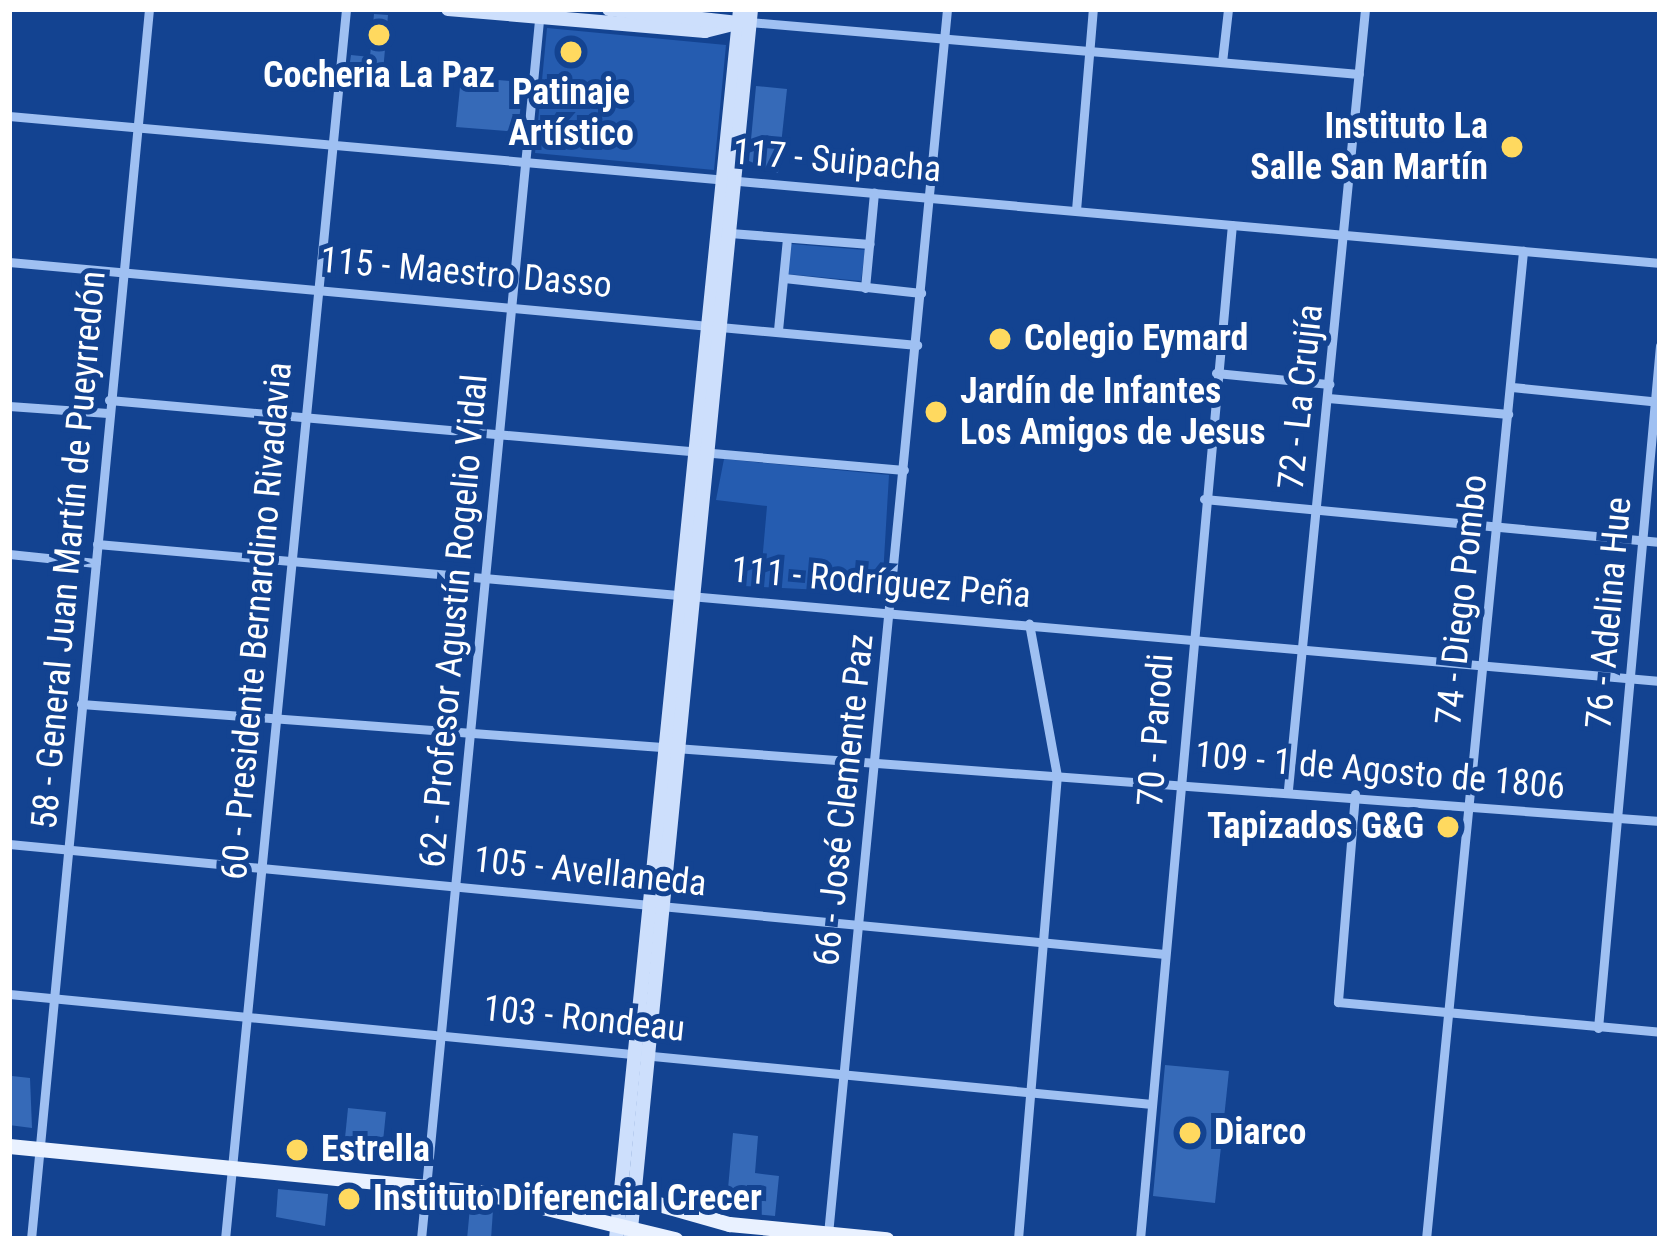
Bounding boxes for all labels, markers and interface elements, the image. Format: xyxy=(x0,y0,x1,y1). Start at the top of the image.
marker: Cocheria La Paz xyxy=(366,22,392,48)
marker: Patinaje Artístico xyxy=(558,39,584,65)
place label: Cocheria La Paz xyxy=(263,54,495,98)
place label: Patinaje Artístico xyxy=(508,70,634,155)
place label: Instituto La Salle San Martín xyxy=(1250,104,1488,189)
street label: 117 - Suipacha xyxy=(731,130,943,192)
marker: Instituto La Salle San Martín xyxy=(1499,134,1525,160)
street label: 115 - Maestro Dasso xyxy=(318,239,614,307)
street label: 58 - General Juan Martín de Pueyrredón xyxy=(23,269,115,831)
street label: 72 - La Crujía xyxy=(1270,302,1332,492)
place label: Colegio Eymard xyxy=(1024,317,1248,361)
marker: Colegio Eymard xyxy=(987,326,1013,352)
street label: 60 - Presidente Bernardino Rivadavia xyxy=(213,360,301,882)
place label: Jardín de Infantes Los Amigos de Jesus xyxy=(960,369,1266,454)
street label: 62 - Profesor Agustín Rogelio Vidal xyxy=(411,373,497,869)
marker: Jardín de Infantes Los Amigos de Jesus xyxy=(923,399,949,425)
street label: 74 - Diego Pombo xyxy=(1427,473,1497,727)
street label: 76 - Adelina Hue xyxy=(1577,495,1641,731)
street label: 111 - Rodríguez Peña xyxy=(729,548,1033,618)
street label: 66 - José Clemente Paz xyxy=(805,632,883,968)
street label: 70 - Parodi xyxy=(1129,652,1183,808)
street label: 109 - 1 de Agosto de 1806 xyxy=(1193,733,1567,809)
place label: Tapizados G&G xyxy=(1207,805,1424,849)
marker: Tapizados G&G xyxy=(1435,814,1461,840)
street label: 105 - Avellaneda xyxy=(471,838,709,906)
street label: 103 - Rondeau xyxy=(481,987,687,1051)
place label: Diarco xyxy=(1214,1111,1306,1155)
marker: Diarco xyxy=(1177,1120,1203,1146)
place label: Estrella xyxy=(321,1128,430,1172)
marker: Estrella xyxy=(284,1137,310,1163)
place label: Instituto Diferencial Crecer xyxy=(373,1177,762,1221)
marker: Instituto Diferencial Crecer xyxy=(336,1186,362,1212)

